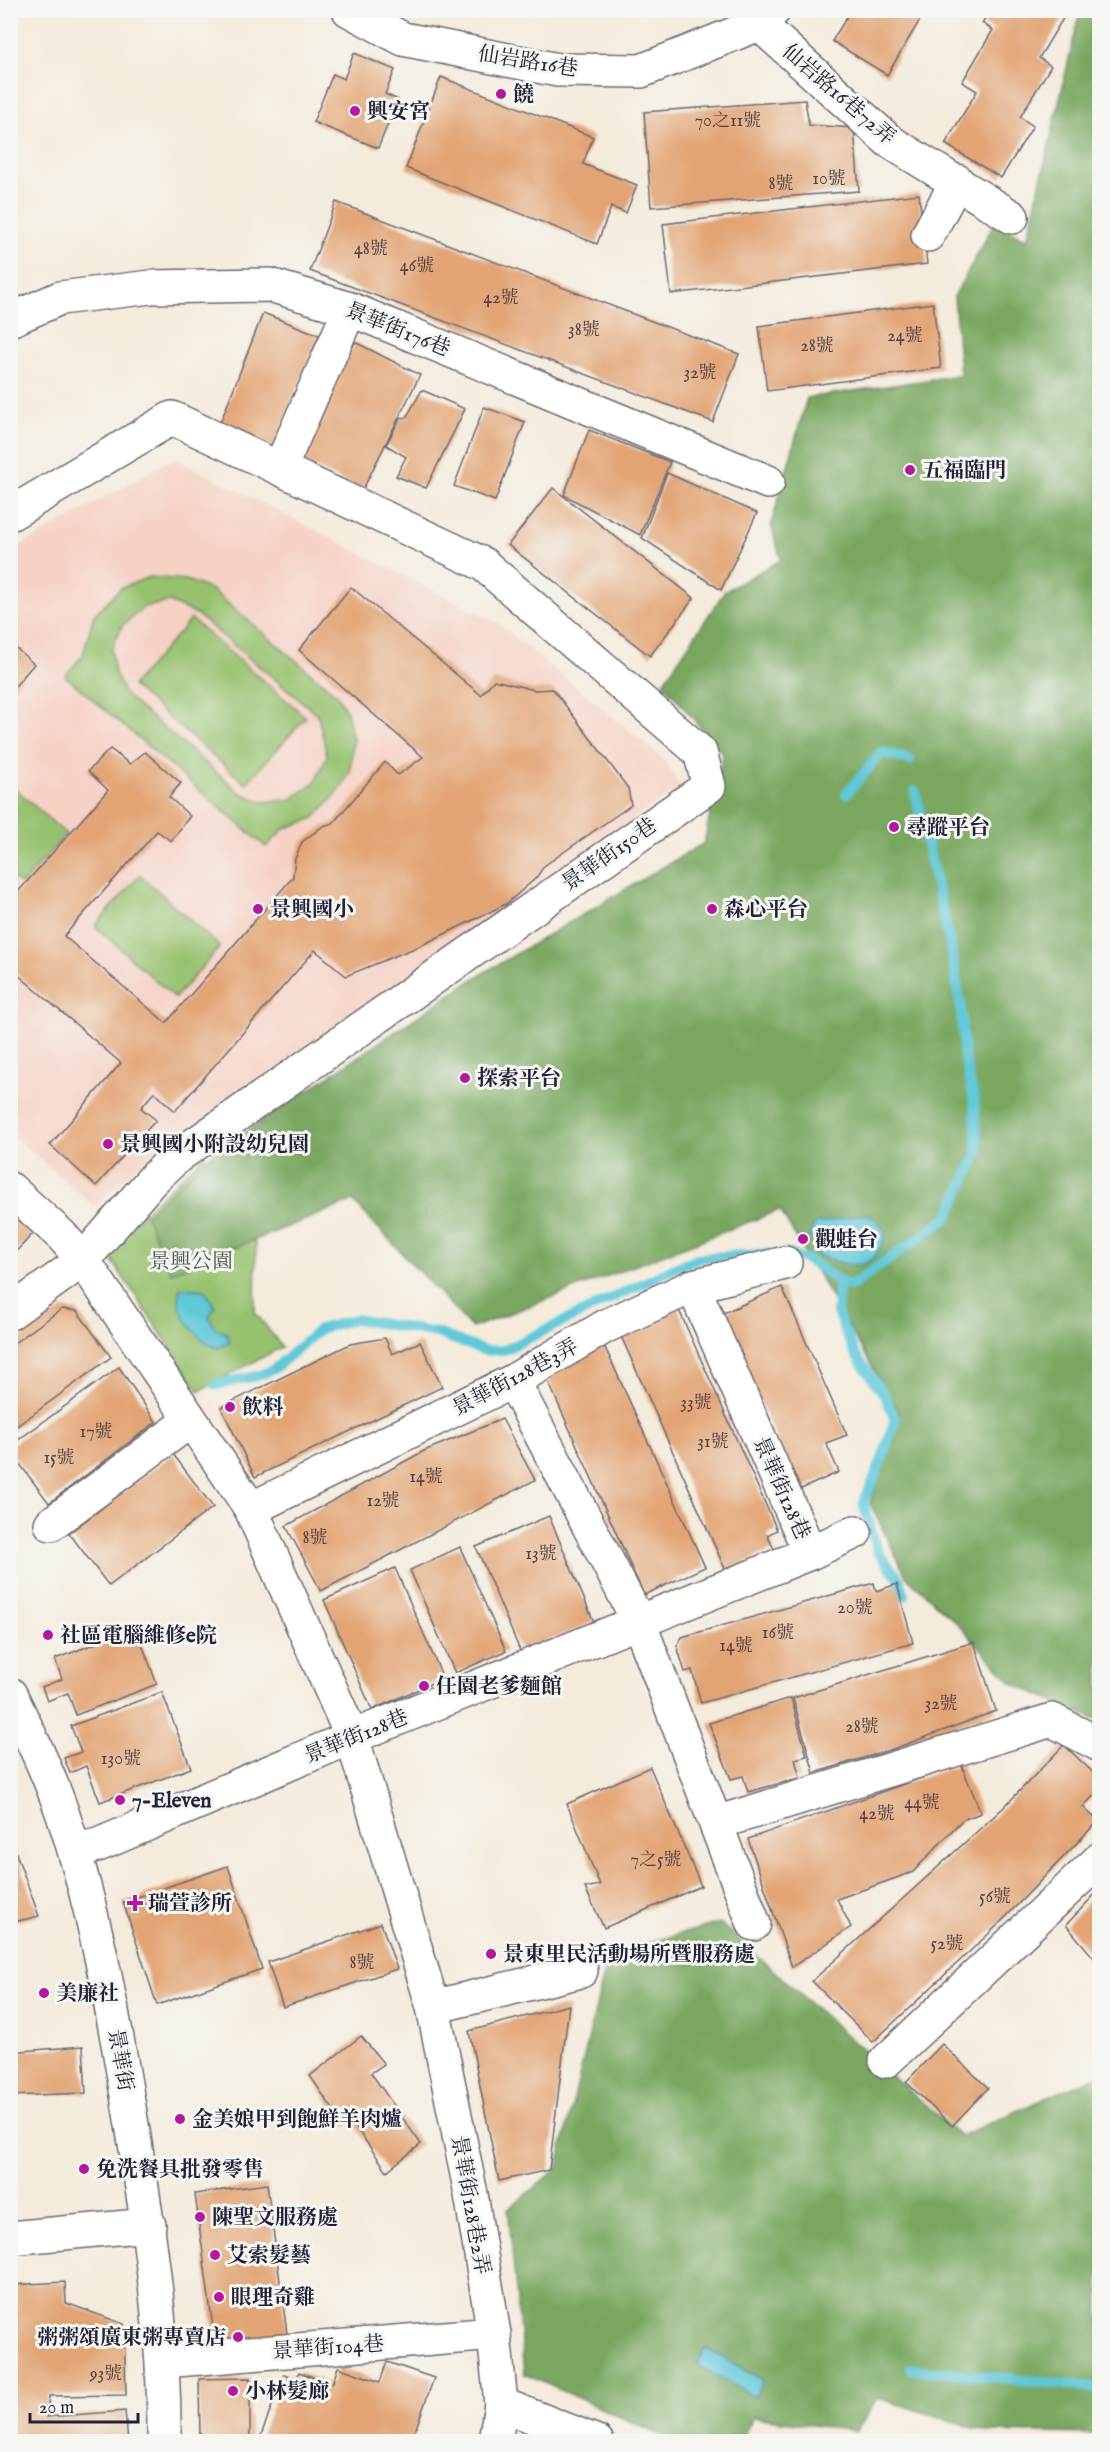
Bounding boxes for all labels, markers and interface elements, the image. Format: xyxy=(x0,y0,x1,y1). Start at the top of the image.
street label: 仙岩路16巷72弄 xyxy=(776,39,900,152)
street label: 仙岩路16巷 xyxy=(476,41,580,84)
place label: 饒 xyxy=(513,82,534,109)
marker: 饒 xyxy=(494,87,508,101)
place label: 興安宮 xyxy=(367,99,430,126)
marker: 興安宮 xyxy=(348,104,362,118)
house number: 70之11號 xyxy=(695,110,761,133)
house number: 10號 xyxy=(812,168,846,191)
house number: 8號 xyxy=(768,173,794,196)
house number: 48號 xyxy=(354,238,388,261)
house number: 46號 xyxy=(400,255,434,278)
house number: 42號 xyxy=(483,287,519,310)
street label: 景華街176巷 xyxy=(341,297,454,364)
house number: 38號 xyxy=(568,319,600,342)
house number: 24號 xyxy=(887,325,923,348)
house number: 28號 xyxy=(800,335,834,358)
house number: 32號 xyxy=(683,362,717,385)
place label: 五福臨門 xyxy=(922,458,1006,485)
marker: 五福臨門 xyxy=(903,463,917,477)
street label: 景華街150巷 xyxy=(557,813,663,898)
place label: 尋蹤平台 xyxy=(906,815,990,842)
marker: 尋蹤平台 xyxy=(887,820,901,834)
place label: 景興國小 xyxy=(270,897,354,924)
place label: 森心平台 xyxy=(724,897,808,924)
marker: 景興國小 xyxy=(251,902,265,916)
marker: 森心平台 xyxy=(705,902,719,916)
place label: 探索平台 xyxy=(477,1066,561,1093)
marker: 探索平台 xyxy=(458,1071,472,1085)
place label: 景興國小附設幼兒園 xyxy=(120,1132,309,1159)
marker: 景興國小附設幼兒園 xyxy=(101,1137,115,1151)
place label: 觀蛙台 xyxy=(815,1227,878,1254)
marker: 觀蛙台 xyxy=(796,1232,810,1246)
park label: 景興公園 xyxy=(149,1249,233,1276)
street label: 景華街128巷3弄 xyxy=(448,1334,583,1423)
house number: 33號 xyxy=(680,1392,712,1415)
place label: 飲料 xyxy=(242,1395,284,1422)
marker: 飲料 xyxy=(223,1400,237,1414)
house number: 17號 xyxy=(79,1421,113,1444)
house number: 31號 xyxy=(697,1431,729,1454)
street label: 景華街128巷 xyxy=(746,1433,815,1544)
house number: 15號 xyxy=(43,1447,75,1470)
house number: 14號 xyxy=(409,1466,443,1489)
house number: 12號 xyxy=(366,1490,400,1513)
house number: 8號 xyxy=(302,1527,328,1550)
house number: 13號 xyxy=(525,1543,557,1566)
house number: 20號 xyxy=(837,1597,873,1620)
house number: 16號 xyxy=(762,1622,794,1645)
place label: 社區電腦維修e院 xyxy=(60,1623,217,1650)
marker: 社區電腦維修e院 xyxy=(41,1628,55,1642)
house number: 14號 xyxy=(719,1635,753,1658)
place label: 任園老爹麵館 xyxy=(436,1674,562,1701)
marker: 任園老爹麵館 xyxy=(417,1679,431,1693)
house number: 32號 xyxy=(924,1693,958,1716)
street label: 景華街128巷 xyxy=(301,1704,413,1770)
house number: 28號 xyxy=(845,1716,879,1739)
house number: 130號 xyxy=(101,1748,141,1771)
place label: 7-Eleven xyxy=(132,1788,211,1815)
house number: 44號 xyxy=(904,1792,940,1815)
marker: 7-Eleven xyxy=(113,1793,127,1807)
house number: 42號 xyxy=(859,1803,895,1826)
house number: 7之5號 xyxy=(631,1849,681,1872)
house number: 56號 xyxy=(979,1886,1011,1909)
place label: 瑞萱診所 xyxy=(148,1891,232,1918)
marker: 瑞萱診所 xyxy=(126,1894,144,1912)
house number: 52號 xyxy=(931,1933,963,1956)
place label: 景東里民活動場所暨服務處 xyxy=(503,1942,755,1969)
marker: 景東里民活動場所暨服務處 xyxy=(484,1947,498,1961)
house number: 8號 xyxy=(349,1952,375,1975)
place label: 美廉社 xyxy=(56,1981,119,2008)
marker: 美廉社 xyxy=(37,1986,51,2000)
street label: 景華街 xyxy=(101,2027,138,2094)
place label: 金美娘甲到飽鮮羊肉爐 xyxy=(192,2107,402,2134)
marker: 金美娘甲到飽鮮羊肉爐 xyxy=(173,2112,187,2126)
street label: 景華街128巷2弄 xyxy=(444,2134,495,2277)
place label: 免洗餐具批發零售 xyxy=(96,2157,264,2184)
marker: 免洗餐具批發零售 xyxy=(77,2162,91,2176)
place label: 陳聖文服務處 xyxy=(212,2205,338,2232)
marker: 陳聖文服務處 xyxy=(193,2210,207,2224)
place label: 艾索髮藝 xyxy=(227,2243,311,2270)
marker: 艾索髮藝 xyxy=(208,2248,222,2262)
place label: 眼理奇雞 xyxy=(231,2285,315,2312)
marker: 眼理奇雞 xyxy=(212,2290,226,2304)
place label: 粥粥頌廣東粥專賣店 xyxy=(37,2325,226,2352)
marker: 粥粥頌廣東粥專賣店 xyxy=(231,2330,245,2344)
street label: 景華街104巷 xyxy=(271,2331,385,2366)
house number: 93號 xyxy=(89,2363,122,2386)
place label: 小林髮廊 xyxy=(245,2379,329,2406)
marker: 小林髮廊 xyxy=(226,2384,240,2398)
scale bar xyxy=(30,2386,138,2424)
text: 20 m xyxy=(39,2397,74,2420)

